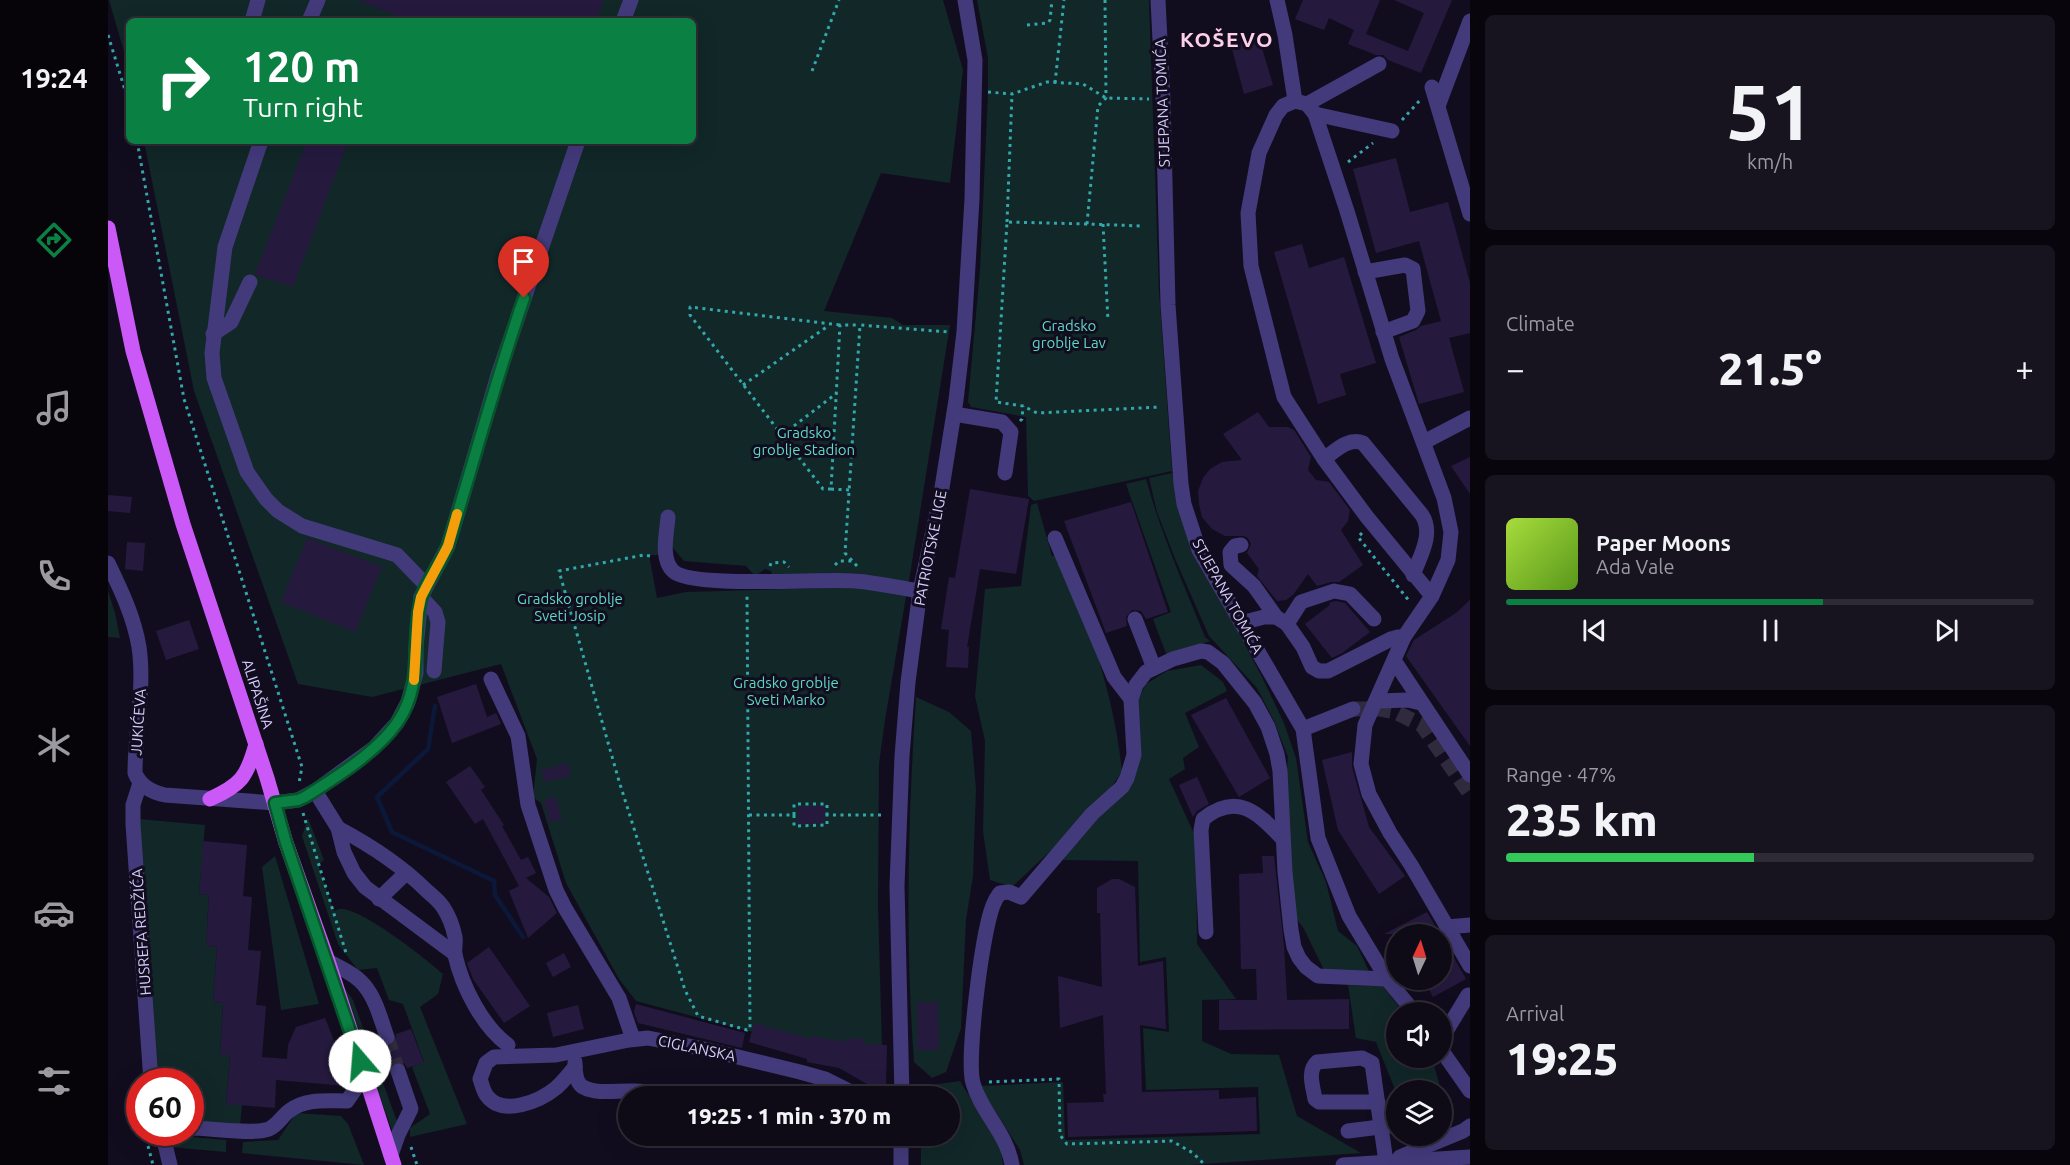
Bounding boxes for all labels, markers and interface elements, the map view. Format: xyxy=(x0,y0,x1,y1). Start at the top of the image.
district label: KOŠEVO xyxy=(1180,27,1274,51)
street label: STJEPANA TOMIĆA xyxy=(1151,38,1173,168)
icon: right xyxy=(144,42,222,120)
text: 120 m xyxy=(243,43,360,90)
text: 19:24 xyxy=(20,63,88,93)
text: 51 xyxy=(1726,67,1814,155)
text: Turn right xyxy=(243,92,363,122)
text: km/h xyxy=(1747,150,1793,173)
icon: directions xyxy=(33,219,75,261)
pin xyxy=(498,236,549,298)
icon: arrive xyxy=(507,245,540,278)
text: Climate xyxy=(1506,312,1575,335)
park label: Gradsko groblje Lav xyxy=(1032,317,1107,351)
text: 21.5° xyxy=(1718,343,1822,394)
text: − xyxy=(1506,350,1525,387)
text: + xyxy=(2015,350,2034,387)
icon: music xyxy=(33,387,75,429)
park label: Gradsko groblje Stadion xyxy=(753,424,855,458)
street label: PATRIOTSKE LIGE xyxy=(910,489,950,607)
text: Paper Moons xyxy=(1596,530,1731,555)
street label: STJEPANA TOMIĆA xyxy=(1189,536,1267,657)
icon: phone xyxy=(33,555,75,597)
text: Ada Vale xyxy=(1596,555,1674,578)
park label: Gradsko groblje Sveti Josip xyxy=(517,590,623,624)
icon: previous xyxy=(1578,614,1611,647)
icon: pause xyxy=(1754,614,1787,647)
icon: next xyxy=(1930,614,1963,647)
street label: ALIPAŠINA xyxy=(239,657,277,731)
park label: Gradsko groblje Sveti Marko xyxy=(733,674,839,708)
street label: JUKIĆEVA xyxy=(127,688,149,756)
icon: climate xyxy=(33,724,75,766)
text: Range · 47% xyxy=(1506,763,1616,786)
text: 235 km xyxy=(1506,794,1658,845)
street label: HUSREFA REDŽIĆA xyxy=(128,868,154,996)
icon: car xyxy=(33,892,75,934)
north arrow xyxy=(1386,924,1452,990)
map controls xyxy=(1386,924,1452,1146)
button: sound xyxy=(1386,1002,1452,1068)
text: Arrival xyxy=(1506,1002,1564,1025)
position arrow xyxy=(328,1029,392,1093)
street label: CIGLANSKA xyxy=(657,1031,738,1065)
text: 19:25 xyxy=(1506,1033,1619,1084)
icon: filters xyxy=(33,1060,75,1102)
speed limit sign: 60 xyxy=(126,1068,204,1146)
button: layers xyxy=(1386,1080,1452,1146)
text: 19:25 · 1 min · 370 m xyxy=(687,1103,891,1128)

